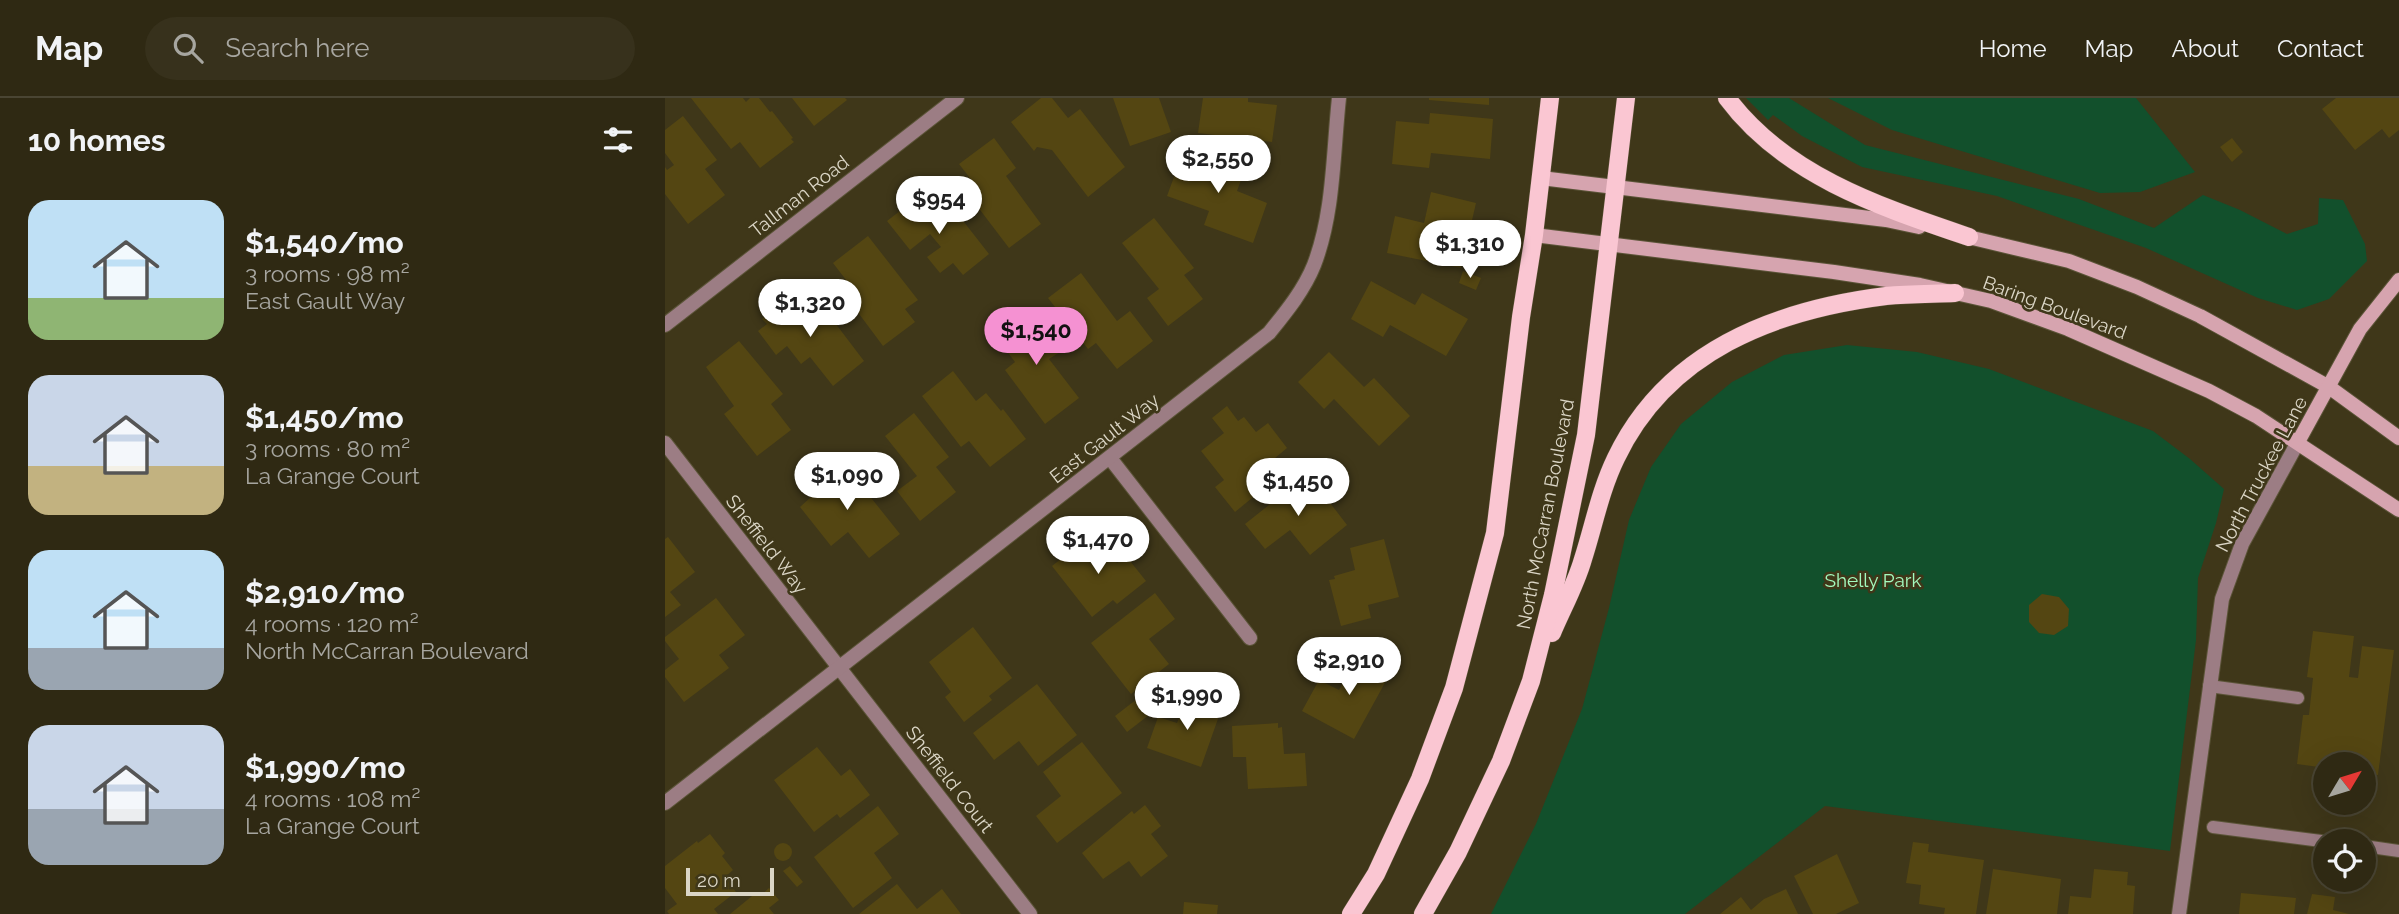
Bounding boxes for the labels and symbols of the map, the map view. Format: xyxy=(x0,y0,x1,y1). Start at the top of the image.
pin: $2,550 xyxy=(1161,136,1275,195)
street label: Tallman Road xyxy=(745,151,853,241)
pin: $954 xyxy=(898,176,980,236)
pin: $1,310 xyxy=(1413,220,1527,280)
street label: Baring Boulevard xyxy=(1980,271,2130,343)
pin: $1,320 xyxy=(753,280,867,339)
pin: $1,540 xyxy=(979,308,1093,367)
street label: East Gault Way xyxy=(1045,389,1163,487)
street label: North Truckee Lane xyxy=(2211,393,2311,555)
street label: North McCarran Boulevard xyxy=(1512,397,1578,631)
pin: $1,090 xyxy=(790,452,904,512)
pin: $1,450 xyxy=(1241,458,1355,518)
street label: Sheffield Way xyxy=(722,490,812,598)
pin: $1,470 xyxy=(1041,517,1155,576)
park label: Shelly Park xyxy=(1824,569,1922,591)
pin: $2,910 xyxy=(1292,638,1406,697)
pin: $1,990 xyxy=(1130,672,1244,732)
street label: Sheffield Court xyxy=(902,721,999,837)
north arrow xyxy=(2313,752,2377,816)
scale bar xyxy=(686,865,773,897)

